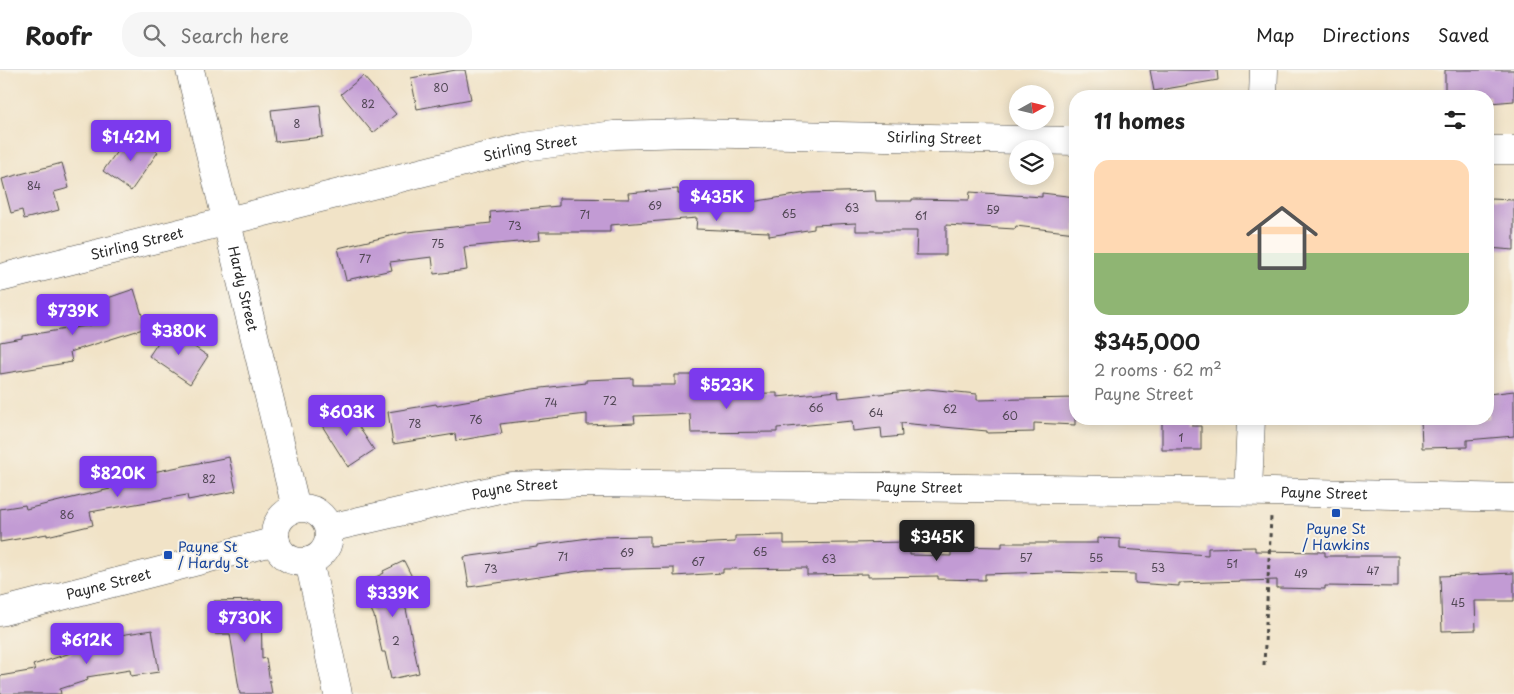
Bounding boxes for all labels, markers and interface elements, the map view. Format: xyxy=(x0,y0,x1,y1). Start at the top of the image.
search box xyxy=(122,12,472,57)
text: Roofr xyxy=(25,17,92,53)
icon: search xyxy=(140,21,168,49)
text: Search here xyxy=(180,21,289,49)
text: Map xyxy=(1256,21,1294,48)
text: Directions xyxy=(1322,21,1410,48)
text: Saved xyxy=(1438,21,1489,48)
house number: 80 xyxy=(434,79,448,96)
north arrow xyxy=(1009,85,1054,130)
map controls xyxy=(1009,85,1054,185)
house number: 82 xyxy=(361,95,375,112)
text: 11 homes xyxy=(1094,104,1185,136)
icon: filters xyxy=(1441,106,1469,134)
house number: 8 xyxy=(294,115,301,132)
pin: $1.42M xyxy=(90,119,172,162)
text: $1.42M xyxy=(102,124,160,148)
street label: Stirling Street xyxy=(886,126,982,149)
street label: Stirling Street xyxy=(481,129,579,167)
button: layers xyxy=(1009,140,1054,185)
house number: 84 xyxy=(27,177,41,194)
pin: $435K xyxy=(682,180,752,222)
text: $435K xyxy=(690,184,744,208)
icon: home xyxy=(1237,193,1327,283)
house number: 69 xyxy=(648,197,662,214)
house number: 63 xyxy=(845,199,859,216)
house number: 59 xyxy=(986,201,1000,218)
house number: 65 xyxy=(782,205,796,222)
house number: 71 xyxy=(580,206,590,223)
house number: 61 xyxy=(915,207,927,224)
house number: 73 xyxy=(508,217,522,234)
street label: Stirling Street xyxy=(88,222,186,265)
house number: 75 xyxy=(432,235,444,252)
street label: Hardy Street xyxy=(223,244,264,334)
house number: 77 xyxy=(359,250,371,267)
pin: $739K xyxy=(38,294,108,336)
text: $739K xyxy=(48,298,98,322)
pin: $380K xyxy=(144,314,214,356)
text: $380K xyxy=(152,318,206,342)
text: $345,000 xyxy=(1094,325,1200,357)
text: 2 rooms · 62 m² xyxy=(1094,357,1222,381)
pin: $523K xyxy=(692,368,762,410)
text: $523K xyxy=(700,372,754,396)
text: Payne Street xyxy=(1094,381,1193,405)
house number: 72 xyxy=(603,392,617,409)
pin: $603K xyxy=(312,394,382,437)
house number: 74 xyxy=(544,394,558,411)
text: $603K xyxy=(319,399,375,423)
house number: 66 xyxy=(808,399,824,416)
house number: 62 xyxy=(943,400,957,417)
house number: 64 xyxy=(869,404,883,421)
house number: 60 xyxy=(1002,407,1018,424)
house number: 76 xyxy=(469,411,483,428)
house number: 78 xyxy=(409,415,422,432)
house number: 1 xyxy=(1179,429,1184,446)
pin: $820K xyxy=(83,456,153,498)
text: $820K xyxy=(91,460,145,484)
house number: 82 xyxy=(202,470,216,487)
street label: Payne Street xyxy=(469,473,558,505)
street label: Payne Street xyxy=(876,476,963,498)
street label: Payne Street xyxy=(1280,481,1368,504)
house number: 86 xyxy=(60,506,74,523)
marker: Payne St / Hawkins xyxy=(1330,507,1342,519)
place label: Payne St / Hawkins xyxy=(1302,518,1370,555)
pin: $345K xyxy=(902,520,972,562)
text: $345K xyxy=(910,524,964,548)
place label: Payne St / Hardy St xyxy=(178,536,249,573)
house number: 65 xyxy=(753,543,767,560)
house number: 69 xyxy=(620,544,634,561)
house number: 71 xyxy=(558,548,568,565)
marker: Payne St / Hardy St xyxy=(162,549,174,561)
house number: 57 xyxy=(1019,549,1033,566)
house number: 55 xyxy=(1089,549,1103,566)
house number: 63 xyxy=(822,550,836,567)
house number: 67 xyxy=(691,553,705,570)
house number: 51 xyxy=(1226,555,1238,572)
house number: 53 xyxy=(1151,559,1165,576)
house number: 73 xyxy=(484,560,498,577)
house number: 47 xyxy=(1367,562,1380,579)
street label: Payne Street xyxy=(64,563,153,605)
house number: 49 xyxy=(1294,565,1308,582)
pin: $339K xyxy=(358,576,428,618)
text: $339K xyxy=(367,580,419,604)
house number: 45 xyxy=(1451,594,1465,611)
pin: $730K xyxy=(210,600,280,643)
text: $730K xyxy=(218,605,272,629)
pin: $612K xyxy=(52,622,122,665)
text: $612K xyxy=(62,627,112,651)
house number: 2 xyxy=(392,632,400,649)

